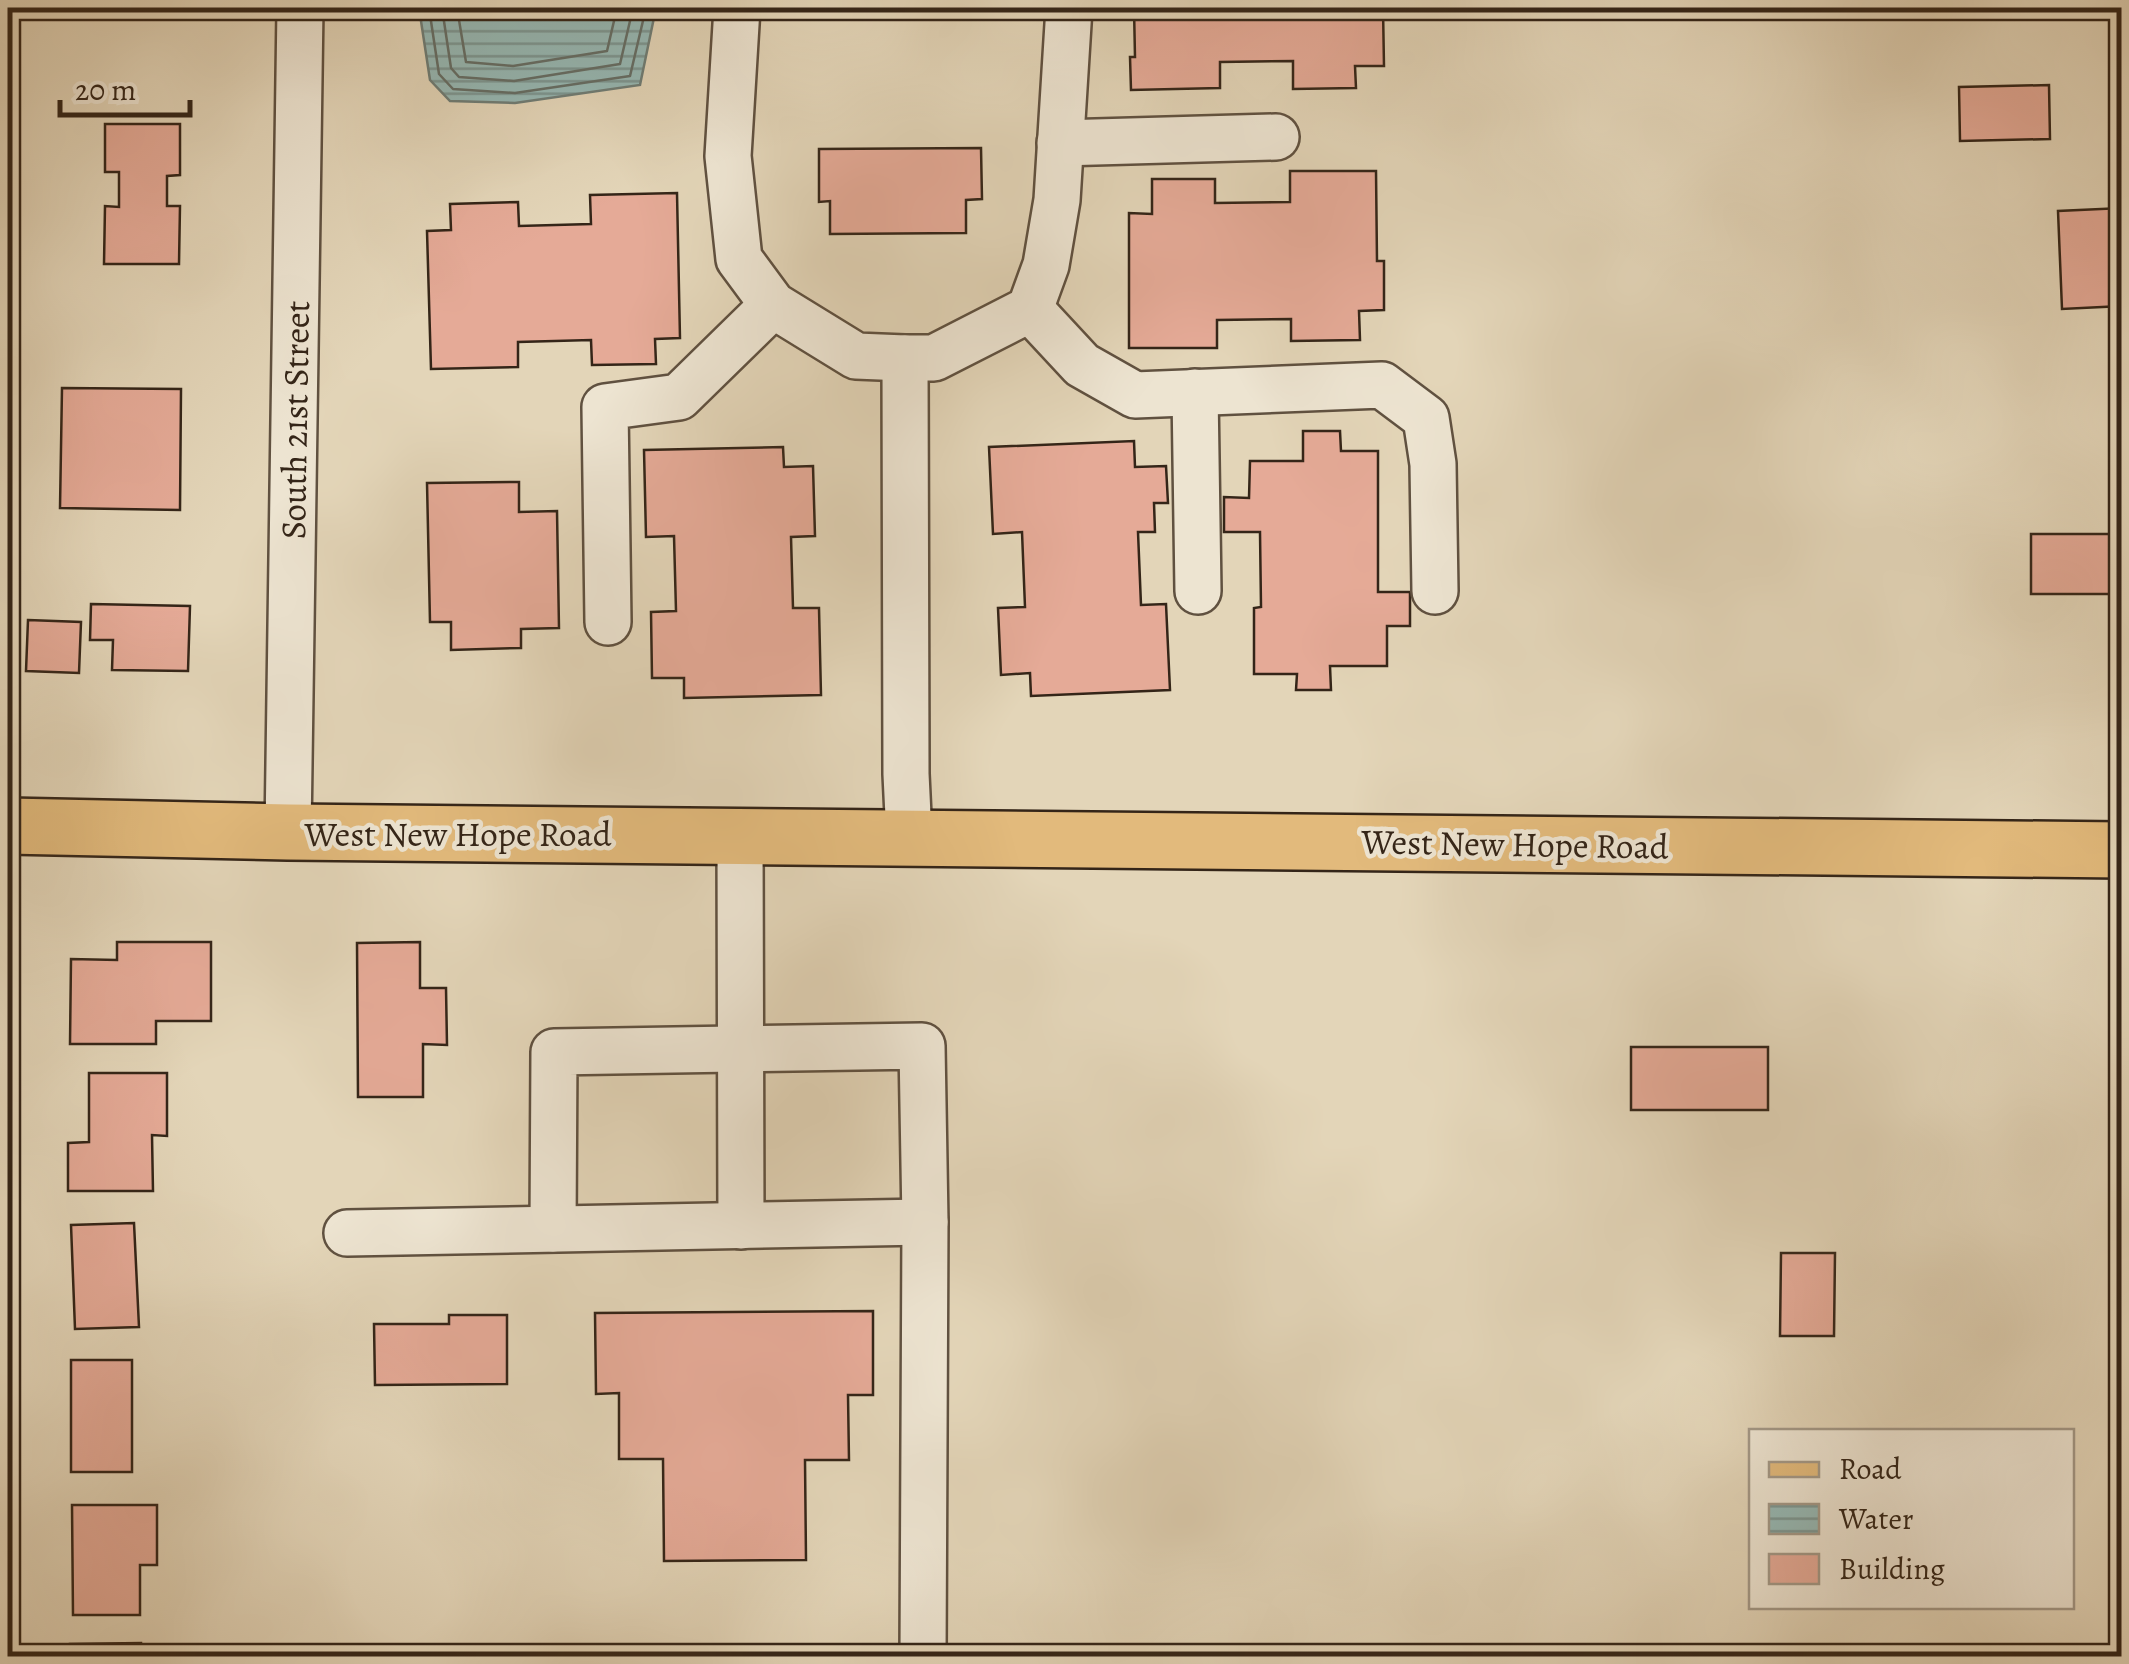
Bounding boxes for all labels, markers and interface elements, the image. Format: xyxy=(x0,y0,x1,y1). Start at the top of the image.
scale bar xyxy=(60,55,190,117)
text: 20 m xyxy=(75,70,136,110)
street label: South 21st Street xyxy=(269,300,321,540)
street label: West New Hope Road xyxy=(303,810,612,858)
street label: West New Hope Road xyxy=(1360,817,1669,871)
legend xyxy=(1749,1429,2074,1609)
text: Road xyxy=(1839,1449,1902,1489)
text: Water xyxy=(1838,1499,1913,1539)
text: Building xyxy=(1839,1549,1945,1589)

